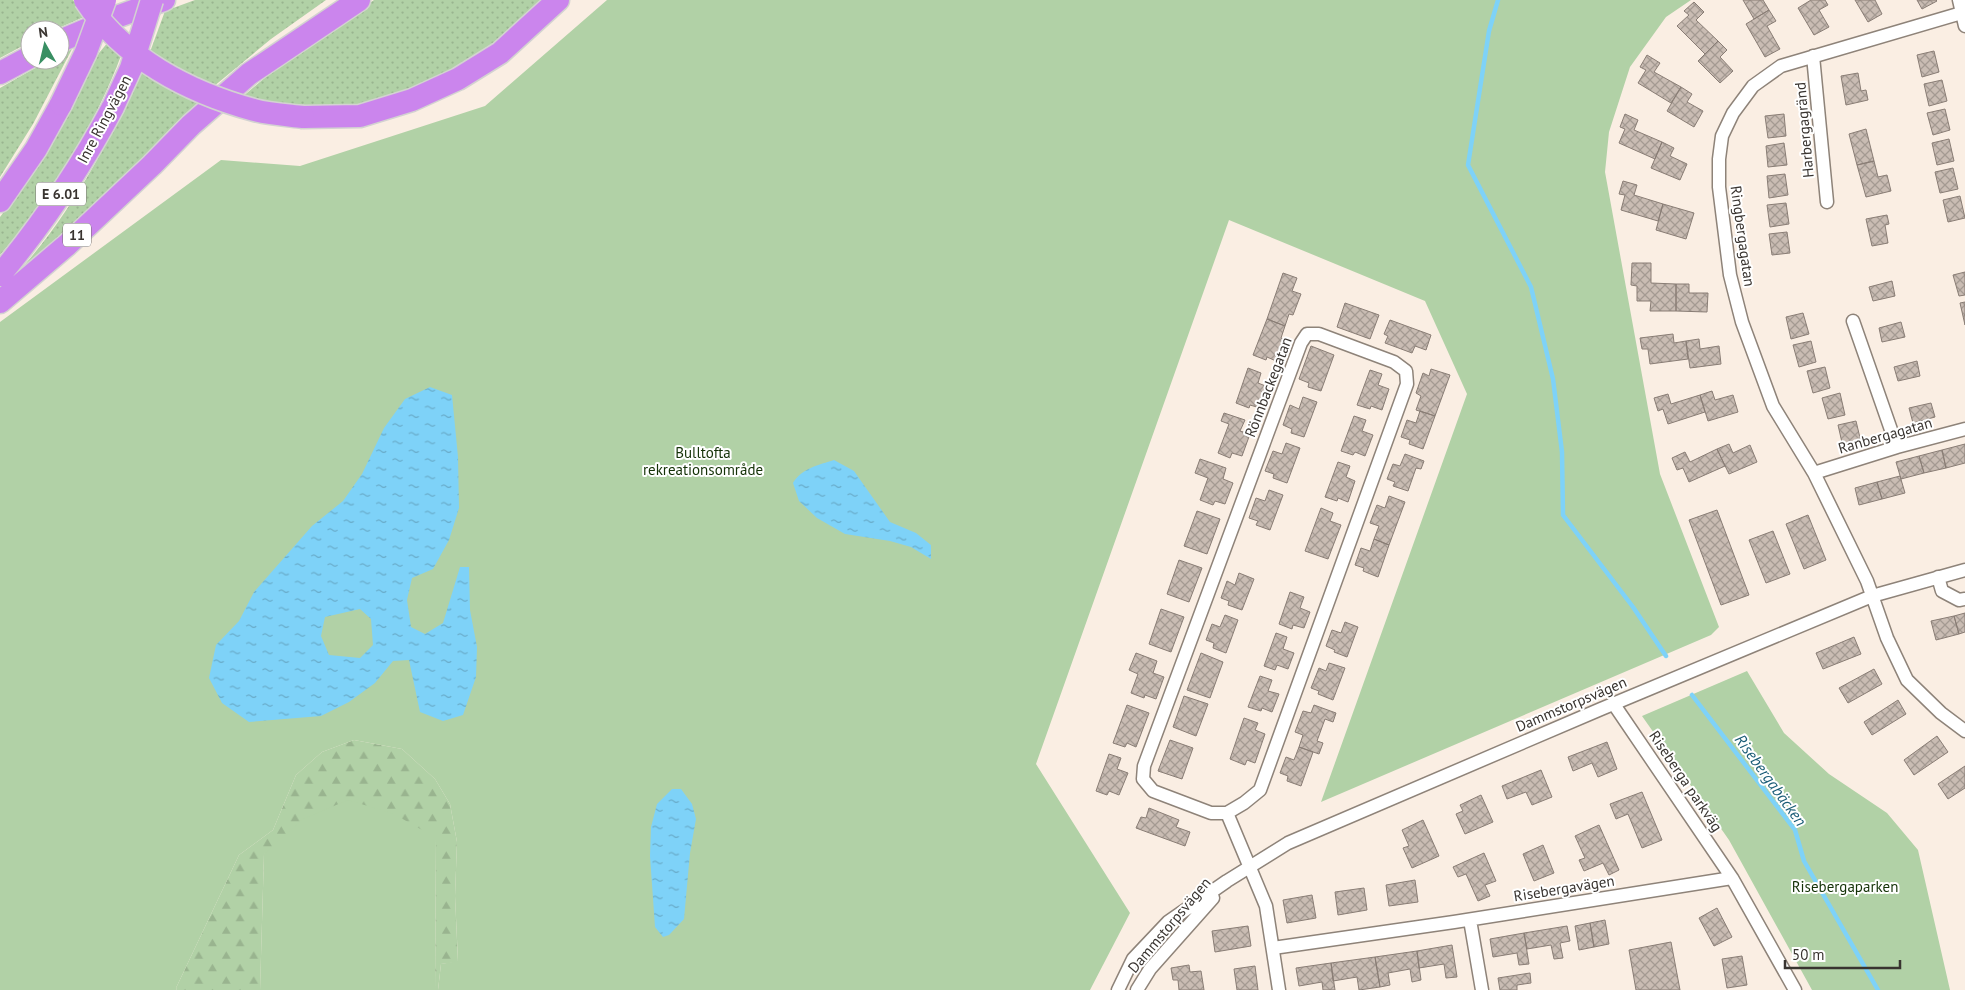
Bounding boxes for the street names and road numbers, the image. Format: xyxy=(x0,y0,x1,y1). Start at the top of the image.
street label: Inre Ringvägen xyxy=(73,72,135,166)
street label: Harbergagränd xyxy=(1790,81,1818,179)
road number: E 6.01 xyxy=(36,182,86,205)
street label: Ringbergagatan xyxy=(1727,184,1759,288)
road number: 11 xyxy=(63,224,91,246)
street label: Rönnbackegatan xyxy=(1240,334,1296,440)
street label: Ranbergagatan xyxy=(1836,413,1934,457)
street label: Dammstorpsvägen xyxy=(1513,672,1629,736)
street label: Riseberga parkväg xyxy=(1645,727,1727,835)
street label: Risebergavägen xyxy=(1512,871,1616,905)
street label: Dammstorpsvägen xyxy=(1123,873,1215,977)

